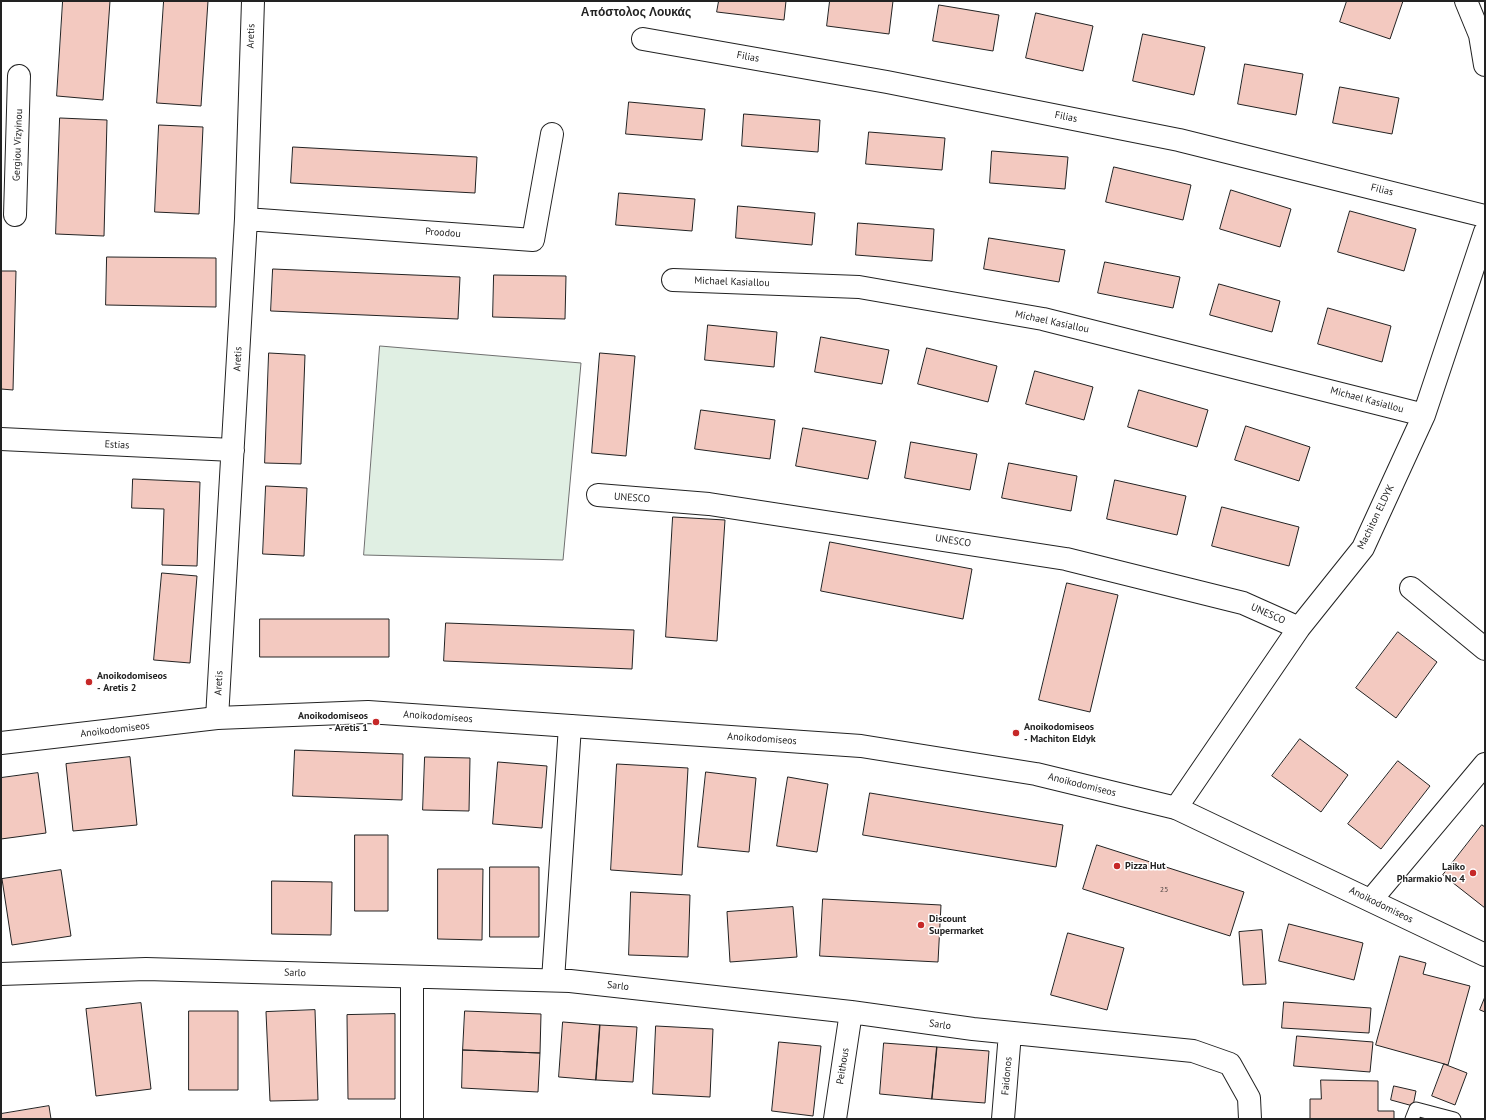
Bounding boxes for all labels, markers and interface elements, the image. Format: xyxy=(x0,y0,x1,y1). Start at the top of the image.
district label: Απόστολος Λουκάς xyxy=(581,6,691,20)
street label: Aretis xyxy=(245,23,257,49)
street label: Filias xyxy=(736,49,760,65)
street label: Gergiou Vizyinou xyxy=(11,109,25,181)
street label: Filias xyxy=(1054,109,1078,125)
street label: Filias xyxy=(1370,181,1394,199)
street label: Proodou xyxy=(425,226,461,240)
street label: Michael Kasiallou xyxy=(694,275,770,289)
street label: Michael Kasiallou xyxy=(1014,308,1090,336)
street label: Aretis xyxy=(231,346,245,372)
street label: Michael Kasiallou xyxy=(1329,384,1405,416)
street label: Estias xyxy=(104,438,130,452)
street label: Machiton ELDYK xyxy=(1355,483,1397,551)
street label: UNESCO xyxy=(614,491,650,505)
street label: UNESCO xyxy=(934,532,972,550)
street label: UNESCO xyxy=(1249,601,1287,627)
place label: Anoikodomiseos - Aretis 2 xyxy=(97,670,167,694)
street label: Aretis xyxy=(212,670,226,696)
marker: Anoikodomiseos - Aretis 2 xyxy=(84,677,94,687)
street label: Anoikodomiseos xyxy=(403,709,473,725)
place label: Anoikodomiseos - Aretis 1 xyxy=(298,710,368,734)
marker: Anoikodomiseos - Aretis 1 xyxy=(371,717,381,727)
street label: Anoikodomiseos xyxy=(80,720,150,740)
place label: Anoikodomiseos - Machiton Eldyk xyxy=(1024,721,1096,744)
marker: Anoikodomiseos - Machiton Eldyk xyxy=(1011,728,1021,738)
street label: Anoikodomiseos xyxy=(727,731,797,747)
street label: Anoikodomiseos xyxy=(1047,771,1117,799)
place label: Pizza Hut xyxy=(1125,860,1165,872)
marker: Pizza Hut xyxy=(1112,861,1122,871)
place label: Laiko Pharmakio No 4 xyxy=(1397,861,1465,884)
marker: Laiko Pharmakio No 4 xyxy=(1468,868,1478,878)
street label: Anoikodomiseos xyxy=(1347,884,1415,926)
house number: 25 xyxy=(1160,885,1168,895)
place label: Discount Supermarket xyxy=(929,913,984,936)
marker: Discount Supermarket xyxy=(916,920,926,930)
street label: Sarlo xyxy=(284,967,306,979)
street label: Sarlo xyxy=(606,979,630,993)
street label: Sarlo xyxy=(928,1018,952,1032)
street label: Peithous xyxy=(834,1047,852,1085)
street label: Faidonos xyxy=(999,1056,1015,1096)

